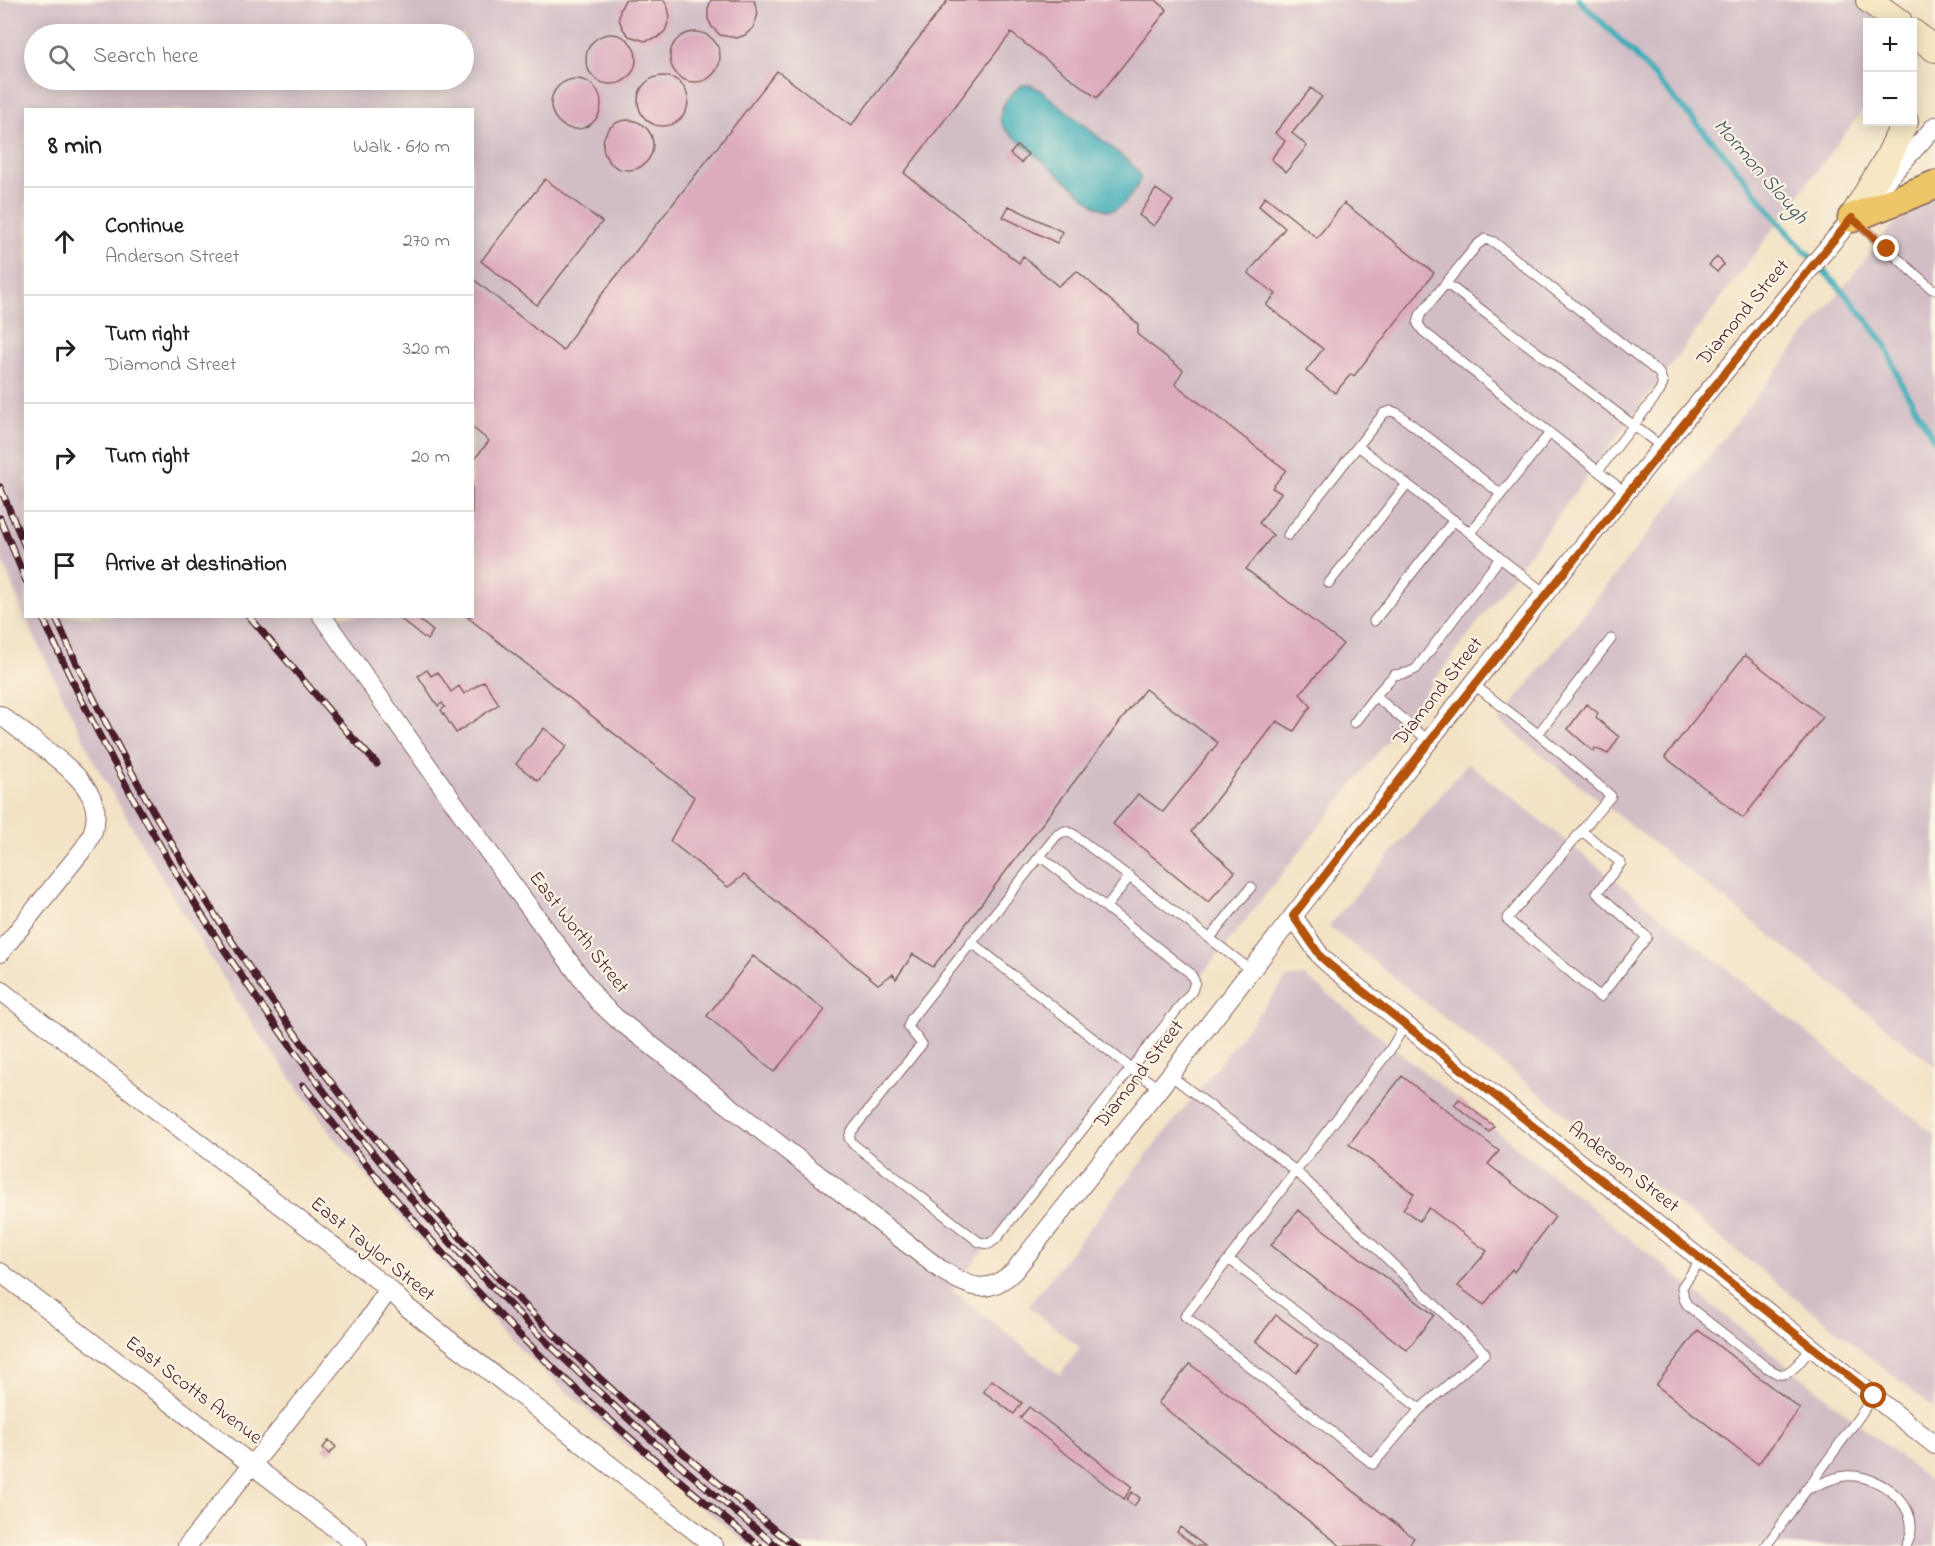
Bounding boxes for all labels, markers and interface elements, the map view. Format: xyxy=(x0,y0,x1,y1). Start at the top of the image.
map controls xyxy=(1863,18,1917,126)
button: + xyxy=(1863,18,1917,72)
search box xyxy=(24,24,474,90)
icon: search xyxy=(45,41,78,74)
text: Search here xyxy=(93,41,198,73)
button: − xyxy=(1863,72,1917,126)
water label: Mormon Slough xyxy=(1705,113,1815,233)
text: 8 min xyxy=(48,128,102,166)
text: Walk · 610 m xyxy=(353,133,450,162)
text: Continue xyxy=(105,211,184,243)
icon: ahead xyxy=(48,225,81,258)
text: 270 m xyxy=(403,227,450,256)
route end xyxy=(1873,235,1899,261)
text: Anderson Street xyxy=(105,243,239,272)
street label: Diamond Street xyxy=(1690,253,1798,373)
text: Turn right xyxy=(105,319,190,351)
icon: right xyxy=(48,333,81,366)
text: 320 m xyxy=(403,335,450,364)
text: Diamond Street xyxy=(105,351,237,380)
icon: right xyxy=(48,441,81,474)
text: Turn right xyxy=(105,441,190,473)
text: 20 m xyxy=(411,443,450,472)
icon: arrive xyxy=(48,549,81,582)
text: Arrive at destination xyxy=(105,549,287,581)
street label: Diamond Street xyxy=(1386,631,1491,754)
street label: East Worth Street xyxy=(521,866,635,1001)
street label: Diamond Street xyxy=(1087,1014,1192,1137)
street label: Anderson Street xyxy=(1561,1115,1685,1221)
street label: East Taylor Street xyxy=(303,1190,441,1310)
street label: East Scotts Avenue xyxy=(118,1330,268,1452)
route start xyxy=(1860,1382,1886,1408)

